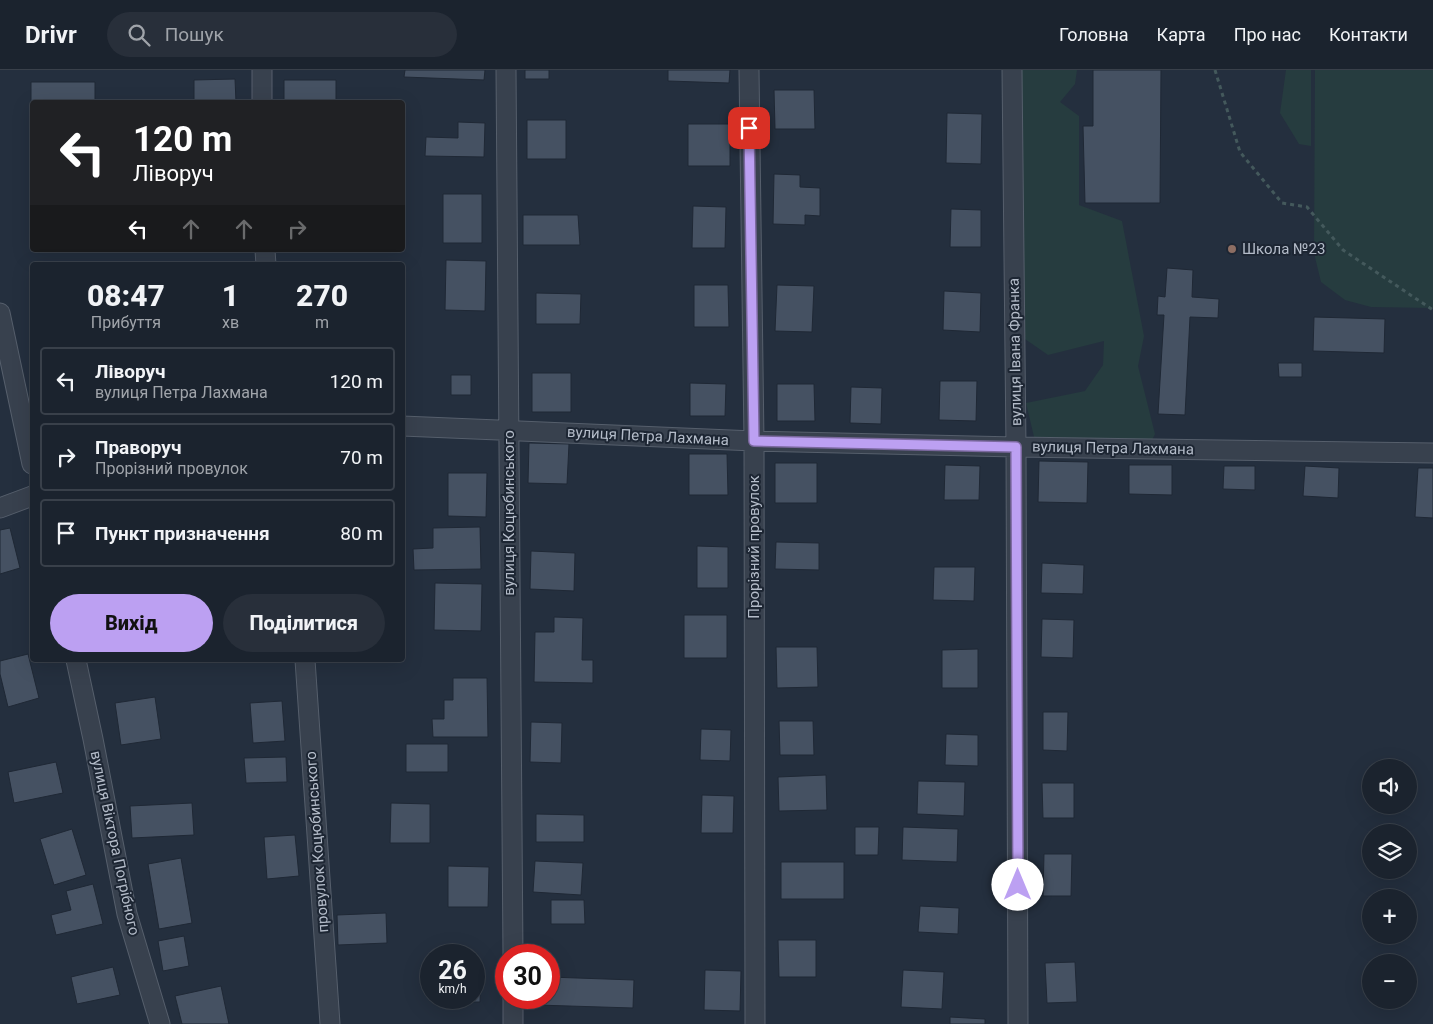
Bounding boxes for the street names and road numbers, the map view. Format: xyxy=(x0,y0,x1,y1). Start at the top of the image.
street label: вулиця Івана Франка xyxy=(1005,278,1025,426)
street label: вулиця Петра Лахмана xyxy=(567,423,729,449)
street label: вулиця Коцюбинського xyxy=(500,430,518,596)
street label: вулиця Петра Лахмана xyxy=(1032,438,1194,458)
street label: Прорізний провулок xyxy=(745,475,763,619)
street label: вулиця Віктора Погрібного xyxy=(87,749,143,937)
street label: провулок Коцюбинського xyxy=(302,751,332,933)

